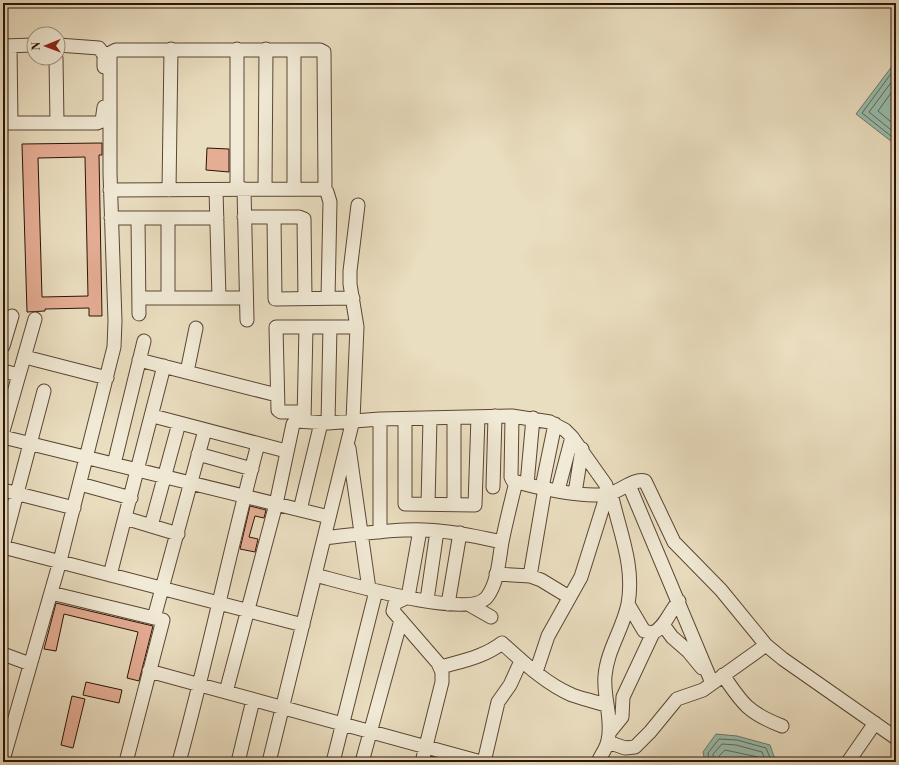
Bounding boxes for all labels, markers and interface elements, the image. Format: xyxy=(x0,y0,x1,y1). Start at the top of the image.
north arrow xyxy=(26,26,66,66)
text: N xyxy=(30,41,44,51)

